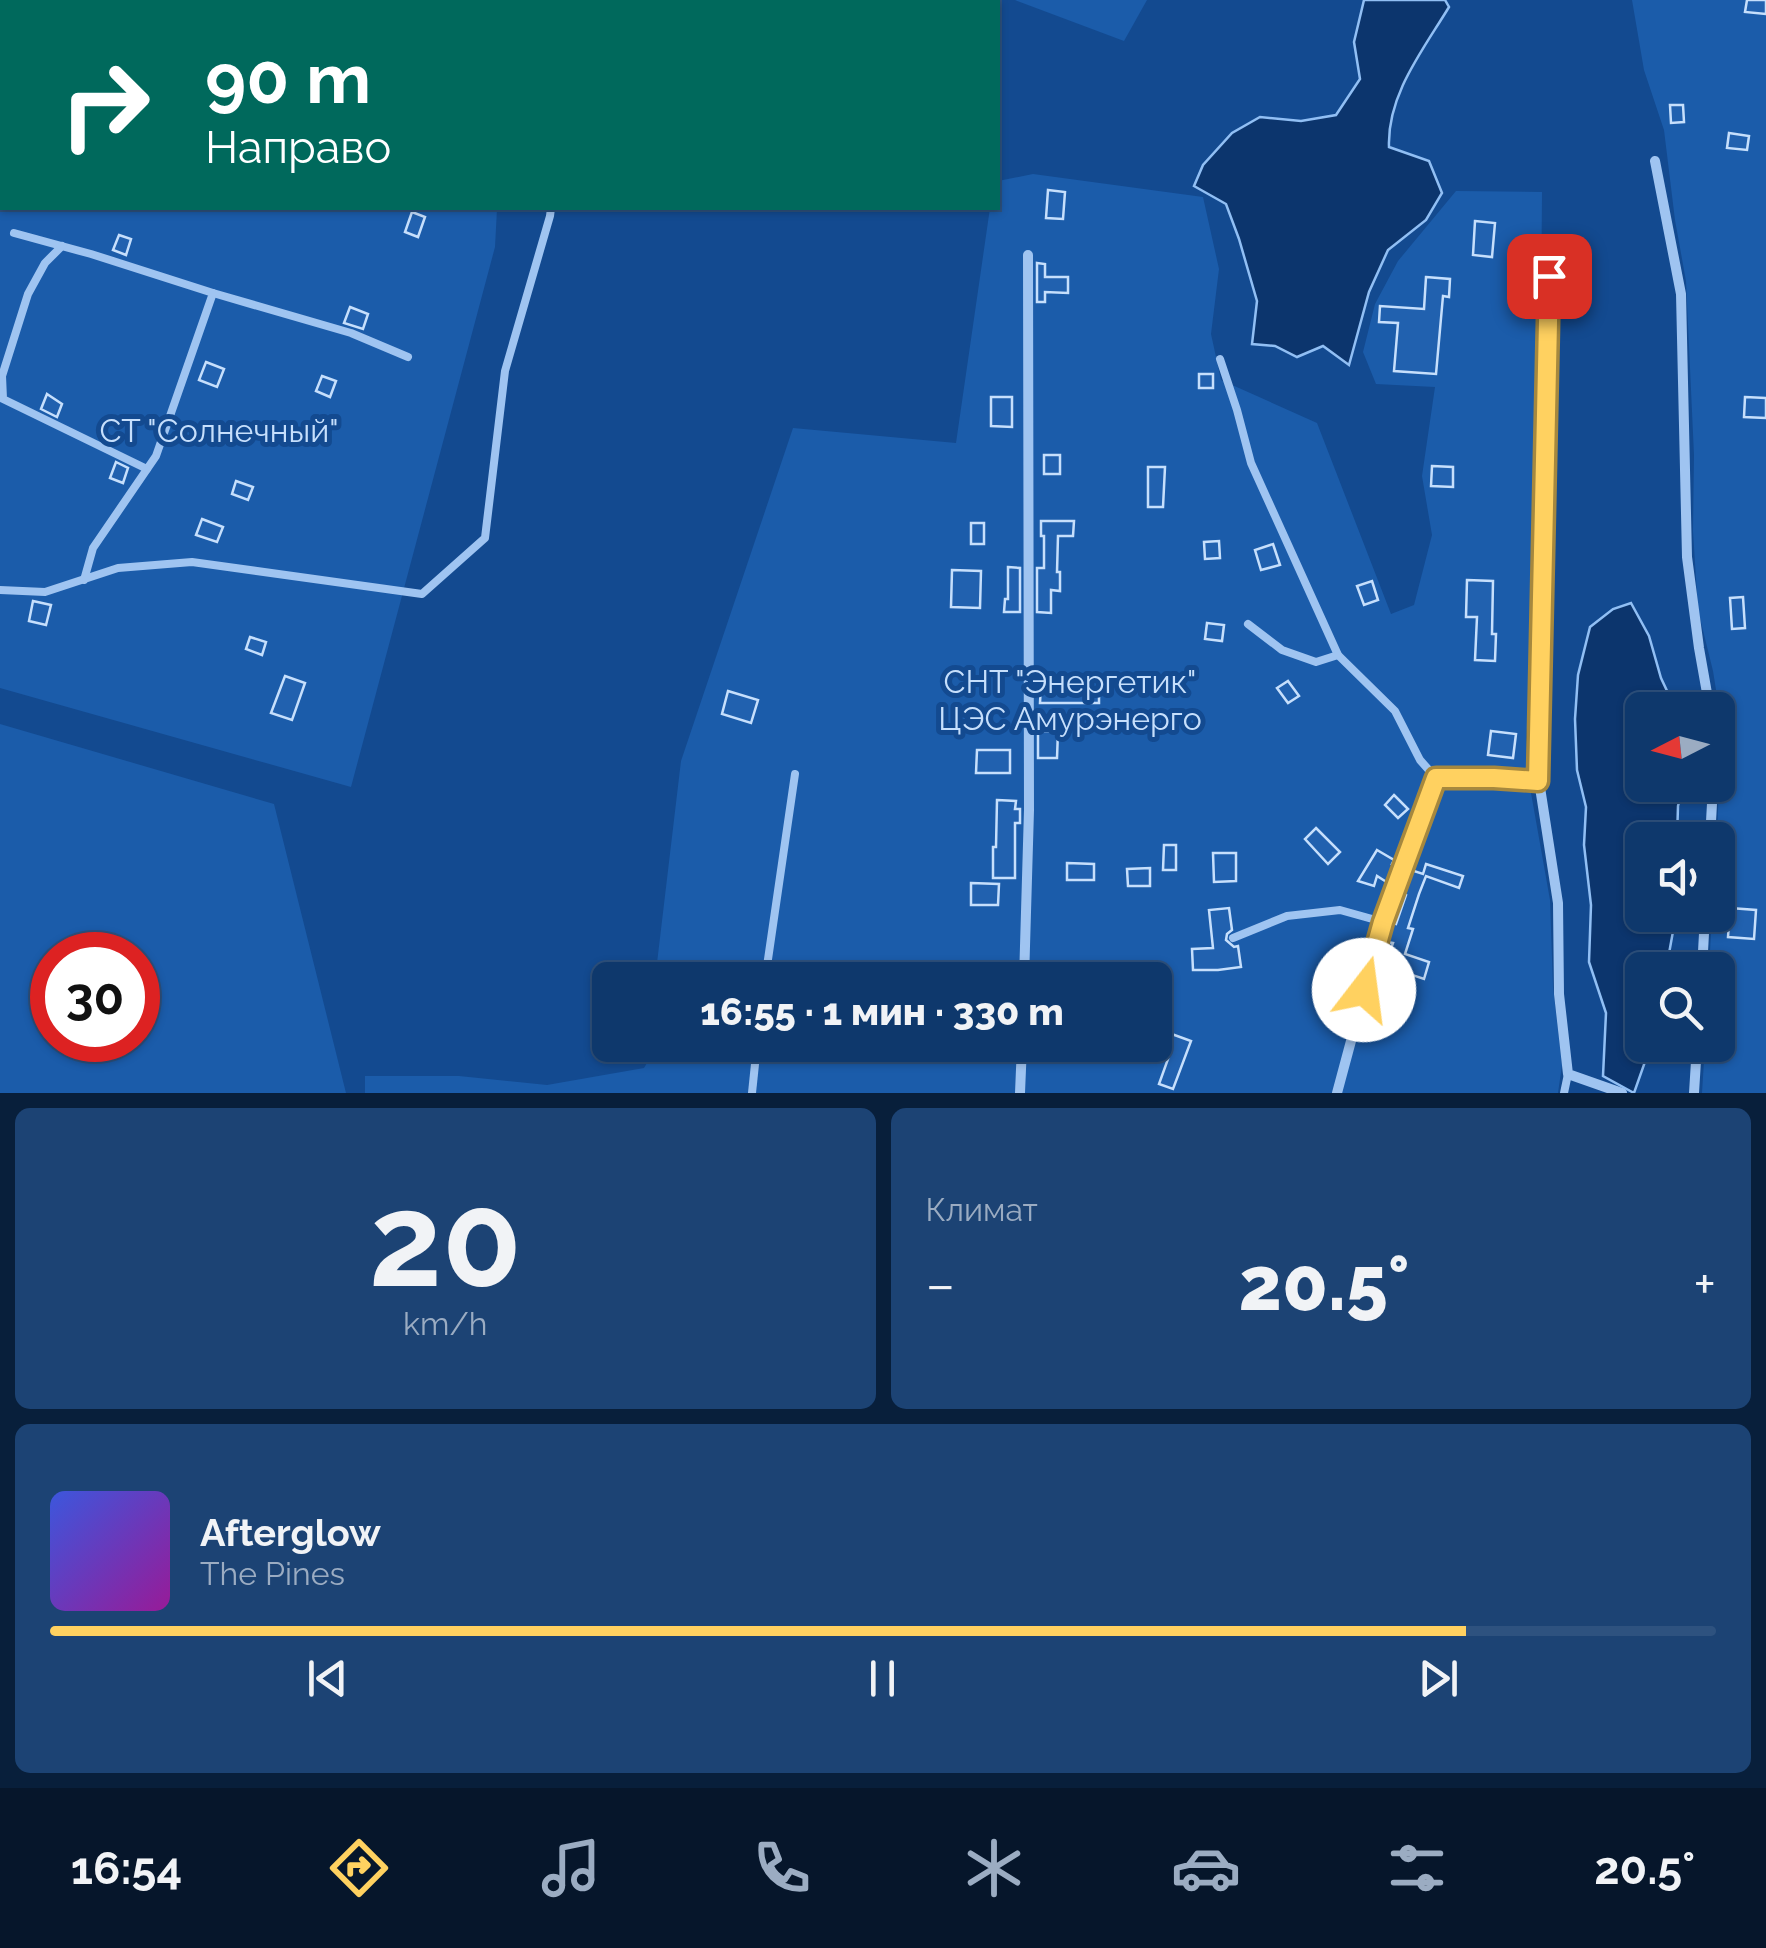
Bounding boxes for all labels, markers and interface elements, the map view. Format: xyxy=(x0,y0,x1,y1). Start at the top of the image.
text: 90 m xyxy=(205,37,371,119)
icon: right xyxy=(40,40,170,170)
text: Направо xyxy=(205,121,391,174)
pin xyxy=(1507,234,1592,319)
icon: arrive xyxy=(1522,249,1577,304)
park label: СТ "Солнечный" xyxy=(99,412,339,449)
park label: СНТ "Энергетик" ЦЭС Амурэнерго xyxy=(938,663,1202,737)
north arrow xyxy=(1625,692,1735,802)
map controls xyxy=(1625,692,1735,1062)
button: sound xyxy=(1625,822,1735,932)
speed limit sign: 30 xyxy=(30,932,160,1062)
position arrow xyxy=(1312,938,1416,1042)
button: search xyxy=(1625,952,1735,1062)
text: 16:55 · 1 мин · 330 m xyxy=(700,989,1064,1034)
text: 20 xyxy=(369,1164,522,1316)
text: Климат xyxy=(926,1191,1038,1228)
text: 20.5° xyxy=(1239,1239,1410,1328)
text: − xyxy=(926,1252,955,1317)
text: + xyxy=(1693,1252,1716,1317)
text: km/h xyxy=(403,1305,487,1342)
text: Afterglow xyxy=(200,1510,381,1555)
text: The Pines xyxy=(200,1555,345,1592)
icon: previous xyxy=(300,1651,355,1706)
icon: pause xyxy=(855,1651,910,1706)
icon: next xyxy=(1411,1651,1466,1706)
icon: directions xyxy=(324,1833,394,1903)
icon: music xyxy=(536,1833,606,1903)
icon: phone xyxy=(747,1833,817,1903)
icon: climate xyxy=(959,1833,1029,1903)
icon: car xyxy=(1171,1833,1241,1903)
icon: filters xyxy=(1382,1833,1452,1903)
text: 16:54 xyxy=(71,1842,182,1895)
text: 20.5° xyxy=(1594,1842,1695,1895)

